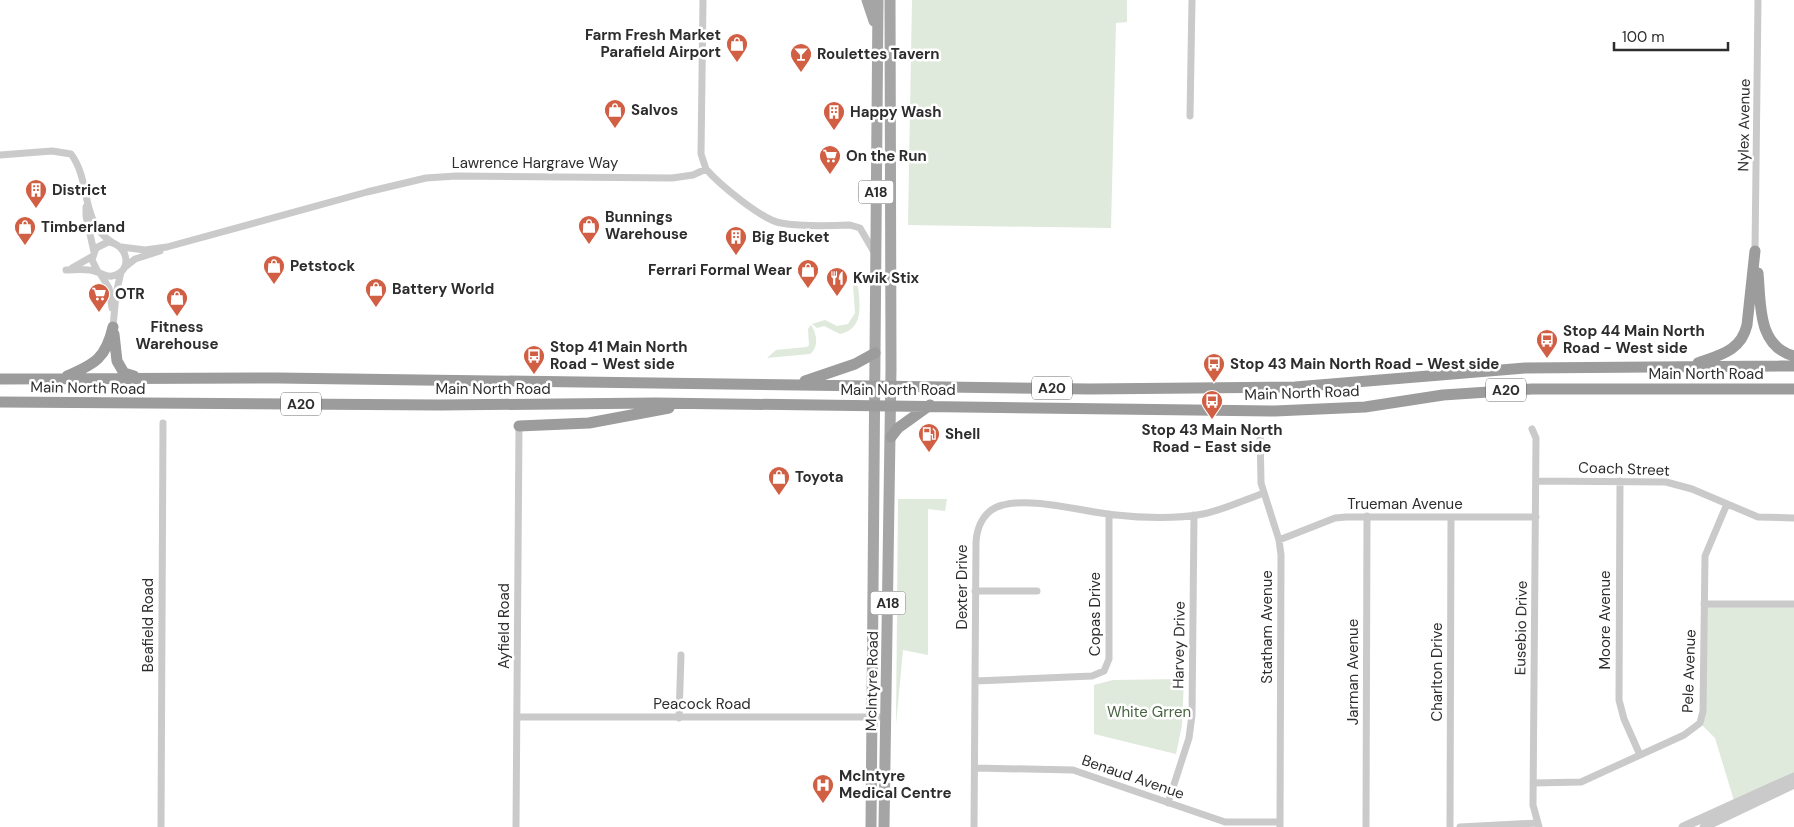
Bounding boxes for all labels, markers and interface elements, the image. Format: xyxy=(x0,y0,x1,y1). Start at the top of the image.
scale bar xyxy=(1614,20,1728,52)
place label: Farm Fresh Market Parafield Airport xyxy=(585,25,721,62)
text: 100 m xyxy=(1622,27,1665,47)
shop icon: Farm Fresh Market Parafield Airport xyxy=(725,32,749,63)
bar icon: Roulettes Tavern xyxy=(789,42,813,73)
place label: Roulettes Tavern xyxy=(817,44,939,64)
street label: Nylex Avenue xyxy=(1733,79,1755,171)
shop icon: Salvos xyxy=(603,98,627,129)
place label: Salvos xyxy=(631,100,678,120)
building icon: Happy Wash xyxy=(822,100,846,131)
place label: Happy Wash xyxy=(850,102,941,122)
supermarket icon: On the Run xyxy=(818,144,842,175)
place label: On the Run xyxy=(846,146,927,166)
street label: Lawrence Hargrave Way xyxy=(452,153,619,173)
building icon: District xyxy=(24,178,48,209)
place label: District xyxy=(52,180,107,200)
road number: A18 xyxy=(858,180,894,203)
place label: Bunnings Warehouse xyxy=(605,207,688,244)
shop icon: Bunnings Warehouse xyxy=(577,214,601,245)
shop icon: Timberland xyxy=(13,215,37,246)
place label: Timberland xyxy=(41,217,125,237)
building icon: Big Bucket xyxy=(724,225,748,256)
place label: Big Bucket xyxy=(752,227,830,247)
shop icon: Petstock xyxy=(262,254,286,285)
place label: Petstock xyxy=(290,256,356,276)
shop icon: Ferrari Formal Wear xyxy=(796,258,820,289)
place label: Ferrari Formal Wear xyxy=(648,260,792,280)
restaurant icon: Kwik Stix xyxy=(825,266,849,297)
place label: Kwik Stix xyxy=(853,268,920,288)
shop icon: Battery World xyxy=(364,277,388,308)
place label: Battery World xyxy=(392,279,494,299)
supermarket icon: OTR xyxy=(87,282,111,313)
place label: OTR xyxy=(115,284,145,304)
shop icon: Fitness Warehouse xyxy=(165,286,189,317)
place label: Fitness Warehouse xyxy=(136,317,218,354)
place label: Stop 44 Main North Road - West side xyxy=(1563,321,1705,358)
bus stop icon: Stop 44 Main North Road - West side xyxy=(1535,328,1559,359)
place label: Stop 41 Main North Road - West side xyxy=(550,337,688,374)
bus stop icon: Stop 41 Main North Road - West side xyxy=(522,344,546,375)
bus stop icon: Stop 43 Main North Road - West side xyxy=(1202,352,1226,383)
place label: Stop 43 Main North Road - West side xyxy=(1230,354,1499,374)
street label: Main North Road xyxy=(1648,364,1764,384)
road number: A20 xyxy=(1032,376,1072,399)
street label: Main North Road xyxy=(30,377,146,399)
road number: A20 xyxy=(1486,378,1526,402)
street label: Main North Road xyxy=(435,379,551,399)
street label: Main North Road xyxy=(840,380,956,400)
street label: Main North Road xyxy=(1244,381,1360,405)
bus stop icon: Stop 43 Main North Road - East side xyxy=(1200,389,1224,420)
road number: A20 xyxy=(281,392,321,416)
place label: Stop 43 Main North Road - East side xyxy=(1141,420,1283,457)
fuel station icon: Shell xyxy=(917,422,941,453)
place label: Shell xyxy=(945,424,980,444)
street label: Coach Street xyxy=(1578,457,1670,481)
shop icon: Toyota xyxy=(767,465,791,496)
place label: Toyota xyxy=(795,467,844,487)
street label: Trueman Avenue xyxy=(1347,494,1463,514)
street label: Dexter Drive xyxy=(952,544,972,630)
street label: Statham Avenue xyxy=(1257,570,1277,684)
street label: Moore Avenue xyxy=(1595,570,1615,670)
street label: Copas Drive xyxy=(1085,572,1105,656)
street label: Beafield Road xyxy=(138,578,158,672)
street label: Eusebio Drive xyxy=(1510,581,1532,675)
street label: Ayfield Road xyxy=(494,583,514,669)
road number: A18 xyxy=(870,592,906,614)
street label: Harvey Drive xyxy=(1168,601,1190,689)
street label: Jarman Avenue xyxy=(1343,619,1363,725)
street label: Charlton Drive xyxy=(1427,622,1447,722)
street label: Pele Avenue xyxy=(1678,629,1700,713)
street label: McIntyre Road xyxy=(861,631,883,731)
street label: Peacock Road xyxy=(653,694,751,714)
park label: White Grren xyxy=(1107,702,1191,722)
street label: Benaud Avenue xyxy=(1079,750,1187,804)
place label: McIntyre Medical Centre xyxy=(839,766,952,803)
hospital icon: McIntyre Medical Centre xyxy=(811,773,835,804)

